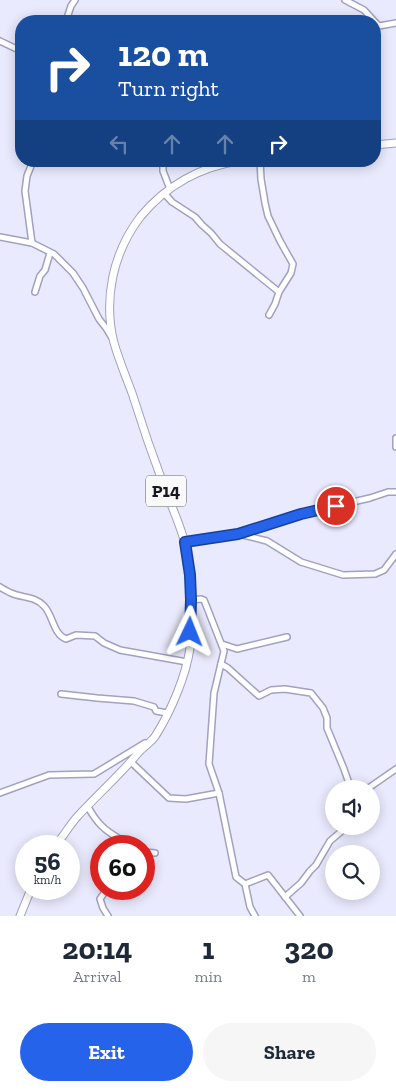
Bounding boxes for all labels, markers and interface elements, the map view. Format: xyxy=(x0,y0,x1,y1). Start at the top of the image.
text: 120 m xyxy=(118,33,208,75)
icon: right xyxy=(35,35,100,100)
text: Turn right xyxy=(118,75,219,102)
icon: left xyxy=(105,130,133,158)
icon: ahead xyxy=(158,130,186,158)
icon: ahead xyxy=(211,130,239,158)
icon: right xyxy=(264,130,292,158)
road number: P14 xyxy=(146,476,186,506)
pin xyxy=(315,485,357,527)
icon: arrive xyxy=(322,492,350,520)
position arrow xyxy=(163,605,215,657)
map controls xyxy=(325,780,380,900)
button: sound xyxy=(325,780,380,835)
speed limit sign: 60 xyxy=(90,835,155,900)
button: search xyxy=(325,845,380,900)
text: 56 xyxy=(34,846,61,876)
text: km/h xyxy=(34,873,61,887)
text: 20:14 xyxy=(62,931,132,967)
text: 1 xyxy=(202,931,214,967)
text: 320 xyxy=(284,931,334,967)
text: Arrival xyxy=(73,967,121,986)
text: min xyxy=(195,967,222,986)
text: m xyxy=(302,967,316,986)
button: Exit xyxy=(20,1023,193,1081)
button: Share xyxy=(203,1023,376,1081)

